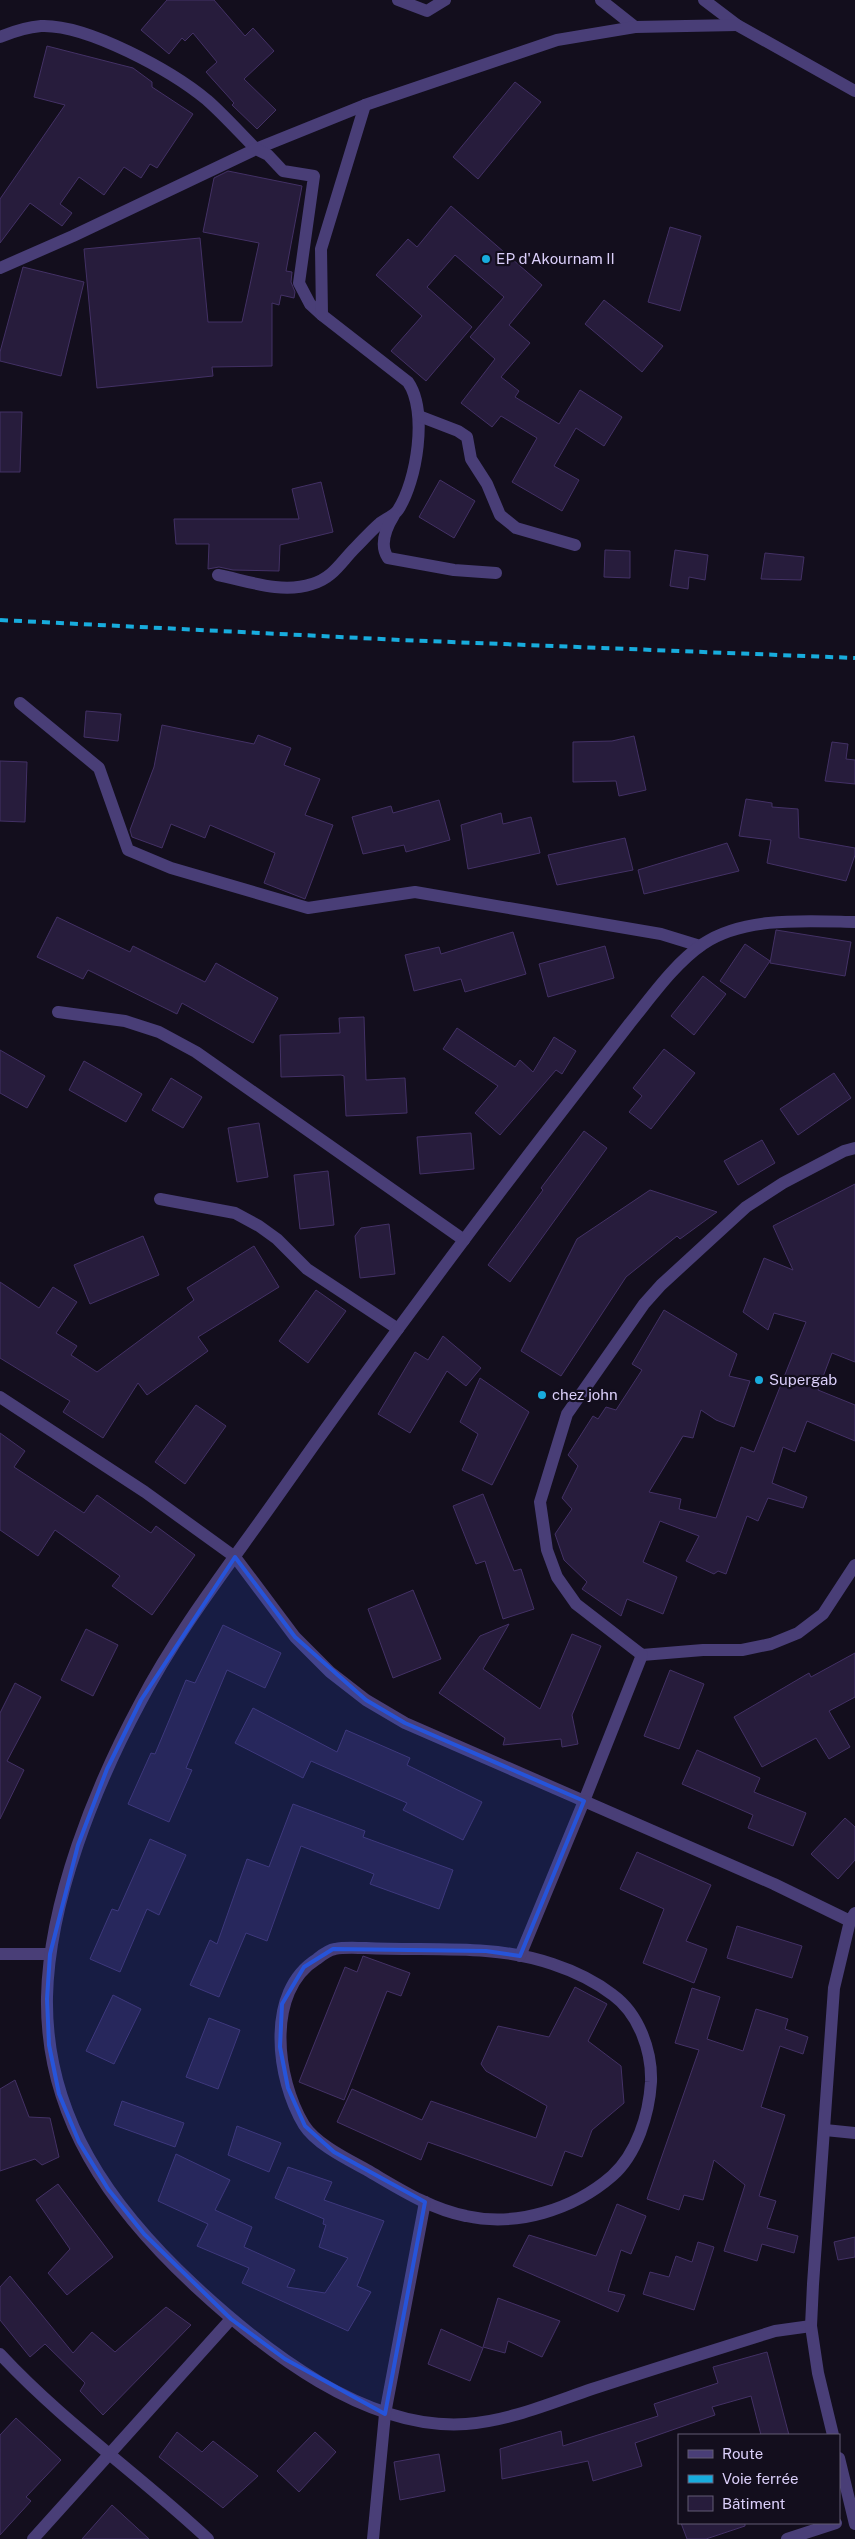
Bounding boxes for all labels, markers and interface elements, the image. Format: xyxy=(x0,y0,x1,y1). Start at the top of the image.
place label: EP d'Akournam II xyxy=(496,250,615,267)
marker: EP d'Akournam II xyxy=(480,253,492,265)
place label: Supergab xyxy=(769,1371,837,1388)
marker: Supergab xyxy=(753,1374,765,1386)
place label: chez john xyxy=(552,1386,618,1403)
marker: chez john xyxy=(536,1389,548,1401)
legend xyxy=(678,2434,840,2524)
text: Route xyxy=(722,2445,763,2462)
text: Voie ferrée xyxy=(722,2470,799,2487)
text: Bâtiment xyxy=(722,2495,785,2512)

